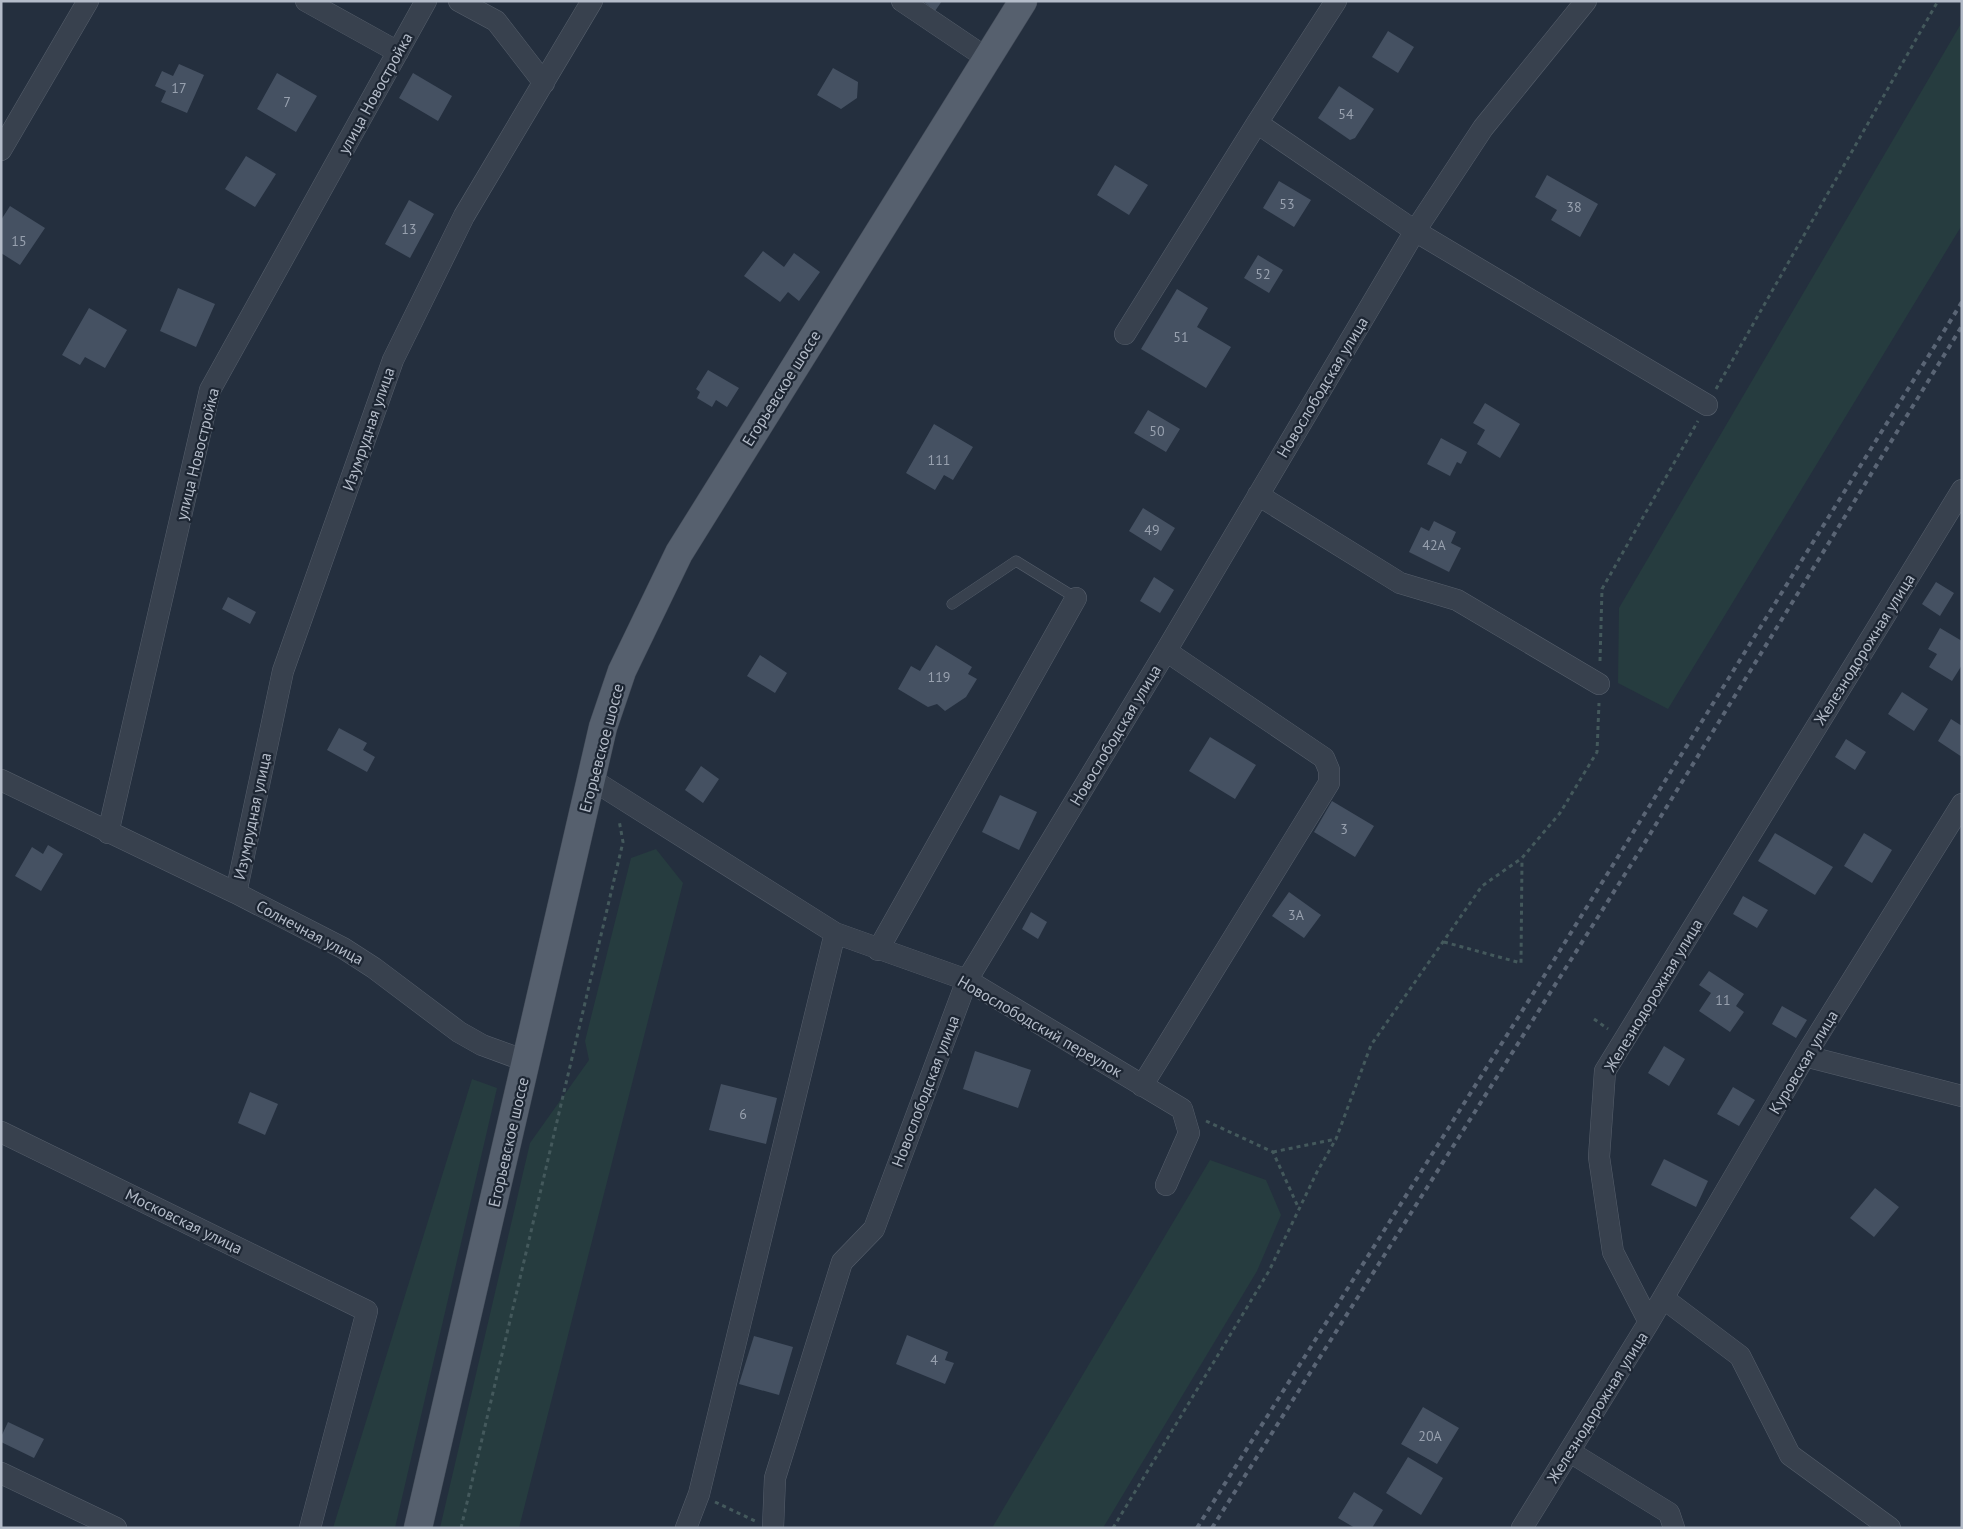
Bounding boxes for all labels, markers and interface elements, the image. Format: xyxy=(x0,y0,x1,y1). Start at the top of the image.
street label: улица Новостройка xyxy=(333,29,417,157)
house number: 17 xyxy=(171,79,187,97)
house number: 7 xyxy=(283,93,291,111)
house number: 54 xyxy=(1338,105,1354,123)
house number: 53 xyxy=(1279,195,1295,213)
house number: 38 xyxy=(1566,198,1582,216)
house number: 13 xyxy=(401,220,417,238)
house number: 15 xyxy=(11,232,27,250)
house number: 52 xyxy=(1255,265,1271,283)
street label: Новослободская улица xyxy=(1272,313,1372,461)
street label: Егорьевское шоссе xyxy=(737,326,825,450)
house number: 51 xyxy=(1173,328,1189,346)
street label: Изумрудная улица xyxy=(338,365,398,493)
street label: улица Новостройка xyxy=(171,386,223,522)
house number: 50 xyxy=(1149,422,1165,440)
house number: 111 xyxy=(928,451,950,469)
house number: 49 xyxy=(1144,521,1160,539)
house number: 42А xyxy=(1422,536,1447,554)
street label: Железнодорожная улица xyxy=(1809,570,1919,729)
street label: Новослободская улица xyxy=(1065,661,1165,809)
house number: 119 xyxy=(928,668,950,686)
street label: Егорьевское шоссе xyxy=(574,681,628,815)
street label: Изумрудная улица xyxy=(229,751,275,881)
house number: 3 xyxy=(1340,820,1348,838)
street label: Солнечная улица xyxy=(253,895,367,969)
house number: 3А xyxy=(1288,906,1305,924)
street label: Железнодорожная улица xyxy=(1599,915,1707,1076)
street label: Новослободский переулок xyxy=(954,971,1126,1082)
house number: 11 xyxy=(1715,991,1731,1009)
street label: Куровская улица xyxy=(1764,1006,1842,1118)
street label: Новослободская улица xyxy=(887,1012,963,1170)
street label: Егорьевское шоссе xyxy=(483,1075,533,1209)
house number: 6 xyxy=(739,1105,747,1123)
street label: Московская улица xyxy=(122,1184,246,1258)
street label: Железнодорожная улица xyxy=(1542,1328,1652,1487)
house number: 4 xyxy=(930,1351,938,1369)
house number: 20А xyxy=(1418,1427,1443,1445)

